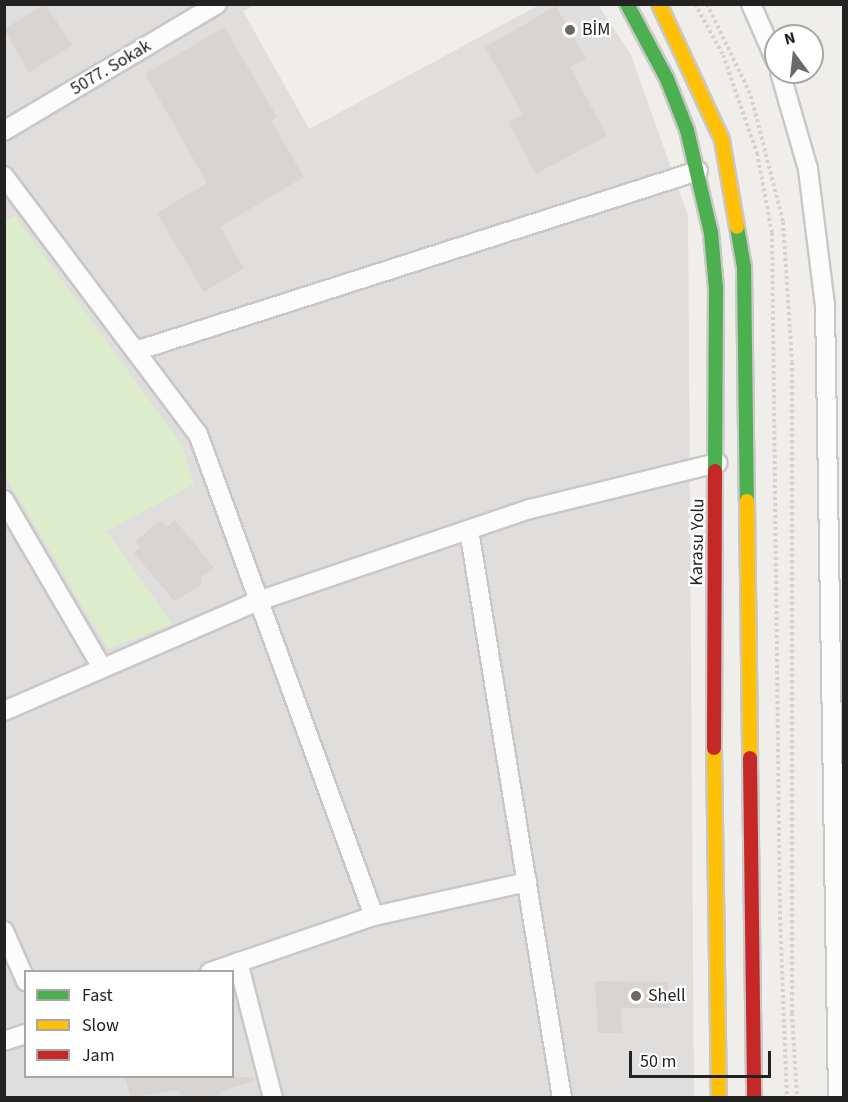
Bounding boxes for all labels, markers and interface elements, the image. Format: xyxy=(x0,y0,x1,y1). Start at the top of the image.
place label: BİM xyxy=(582,19,610,41)
marker: BİM xyxy=(563,23,577,37)
north arrow xyxy=(764,24,824,84)
text: N xyxy=(782,27,798,51)
street label: 5077. Sokak xyxy=(67,36,155,100)
street label: Karasu Yolu xyxy=(686,498,710,586)
legend xyxy=(24,970,234,1078)
text: Fast xyxy=(82,983,113,1008)
place label: Shell xyxy=(648,985,686,1007)
marker: Shell xyxy=(629,989,643,1003)
text: Slow xyxy=(82,1013,119,1038)
scale bar xyxy=(632,1039,774,1077)
text: Jam xyxy=(82,1043,115,1068)
text: 50 m xyxy=(640,1049,676,1074)

